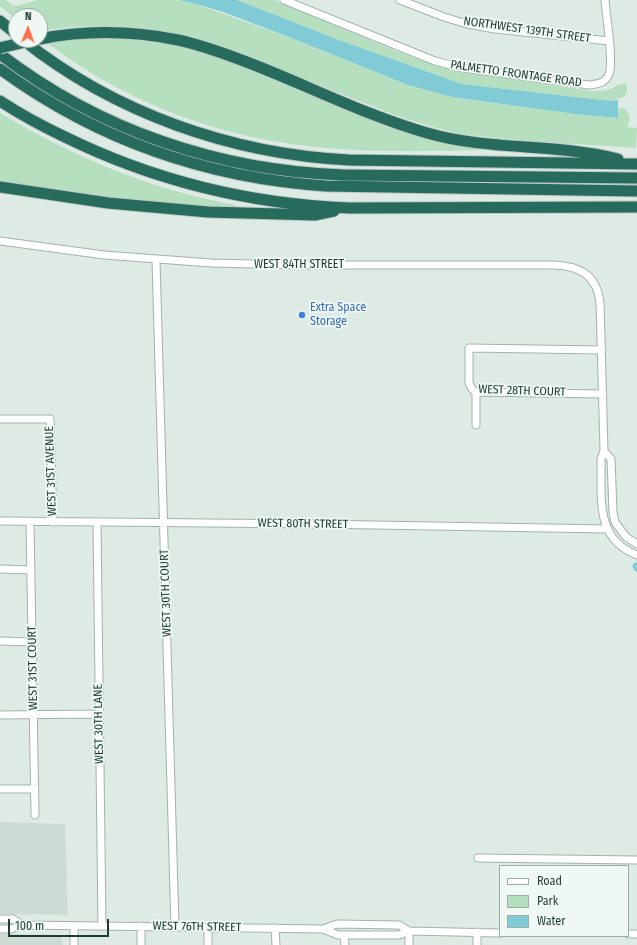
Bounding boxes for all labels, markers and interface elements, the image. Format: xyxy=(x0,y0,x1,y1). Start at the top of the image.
north arrow xyxy=(8,8,48,48)
text: N xyxy=(25,10,32,23)
street label: NORTHWEST 139TH STREET xyxy=(462,14,592,46)
street label: PALMETTO FRONTAGE ROAD xyxy=(449,58,583,90)
street label: WEST 84TH STREET xyxy=(254,258,344,272)
place label: Extra Space Storage xyxy=(310,301,366,329)
marker: Extra Space Storage xyxy=(297,310,307,320)
street label: WEST 28TH COURT xyxy=(478,382,566,400)
street label: WEST 31ST AVENUE xyxy=(42,426,60,516)
street label: WEST 80TH STREET xyxy=(258,516,348,532)
street label: WEST 30TH COURT xyxy=(157,549,175,637)
street label: WEST 31ST COURT xyxy=(25,626,41,710)
street label: WEST 30TH LANE xyxy=(91,684,107,764)
legend xyxy=(499,865,629,937)
text: Road xyxy=(537,874,562,888)
text: Park xyxy=(537,894,558,908)
scale bar xyxy=(10,911,111,937)
text: Water xyxy=(537,914,565,928)
text: 100 m xyxy=(15,919,44,933)
street label: WEST 76TH STREET xyxy=(153,919,241,935)

